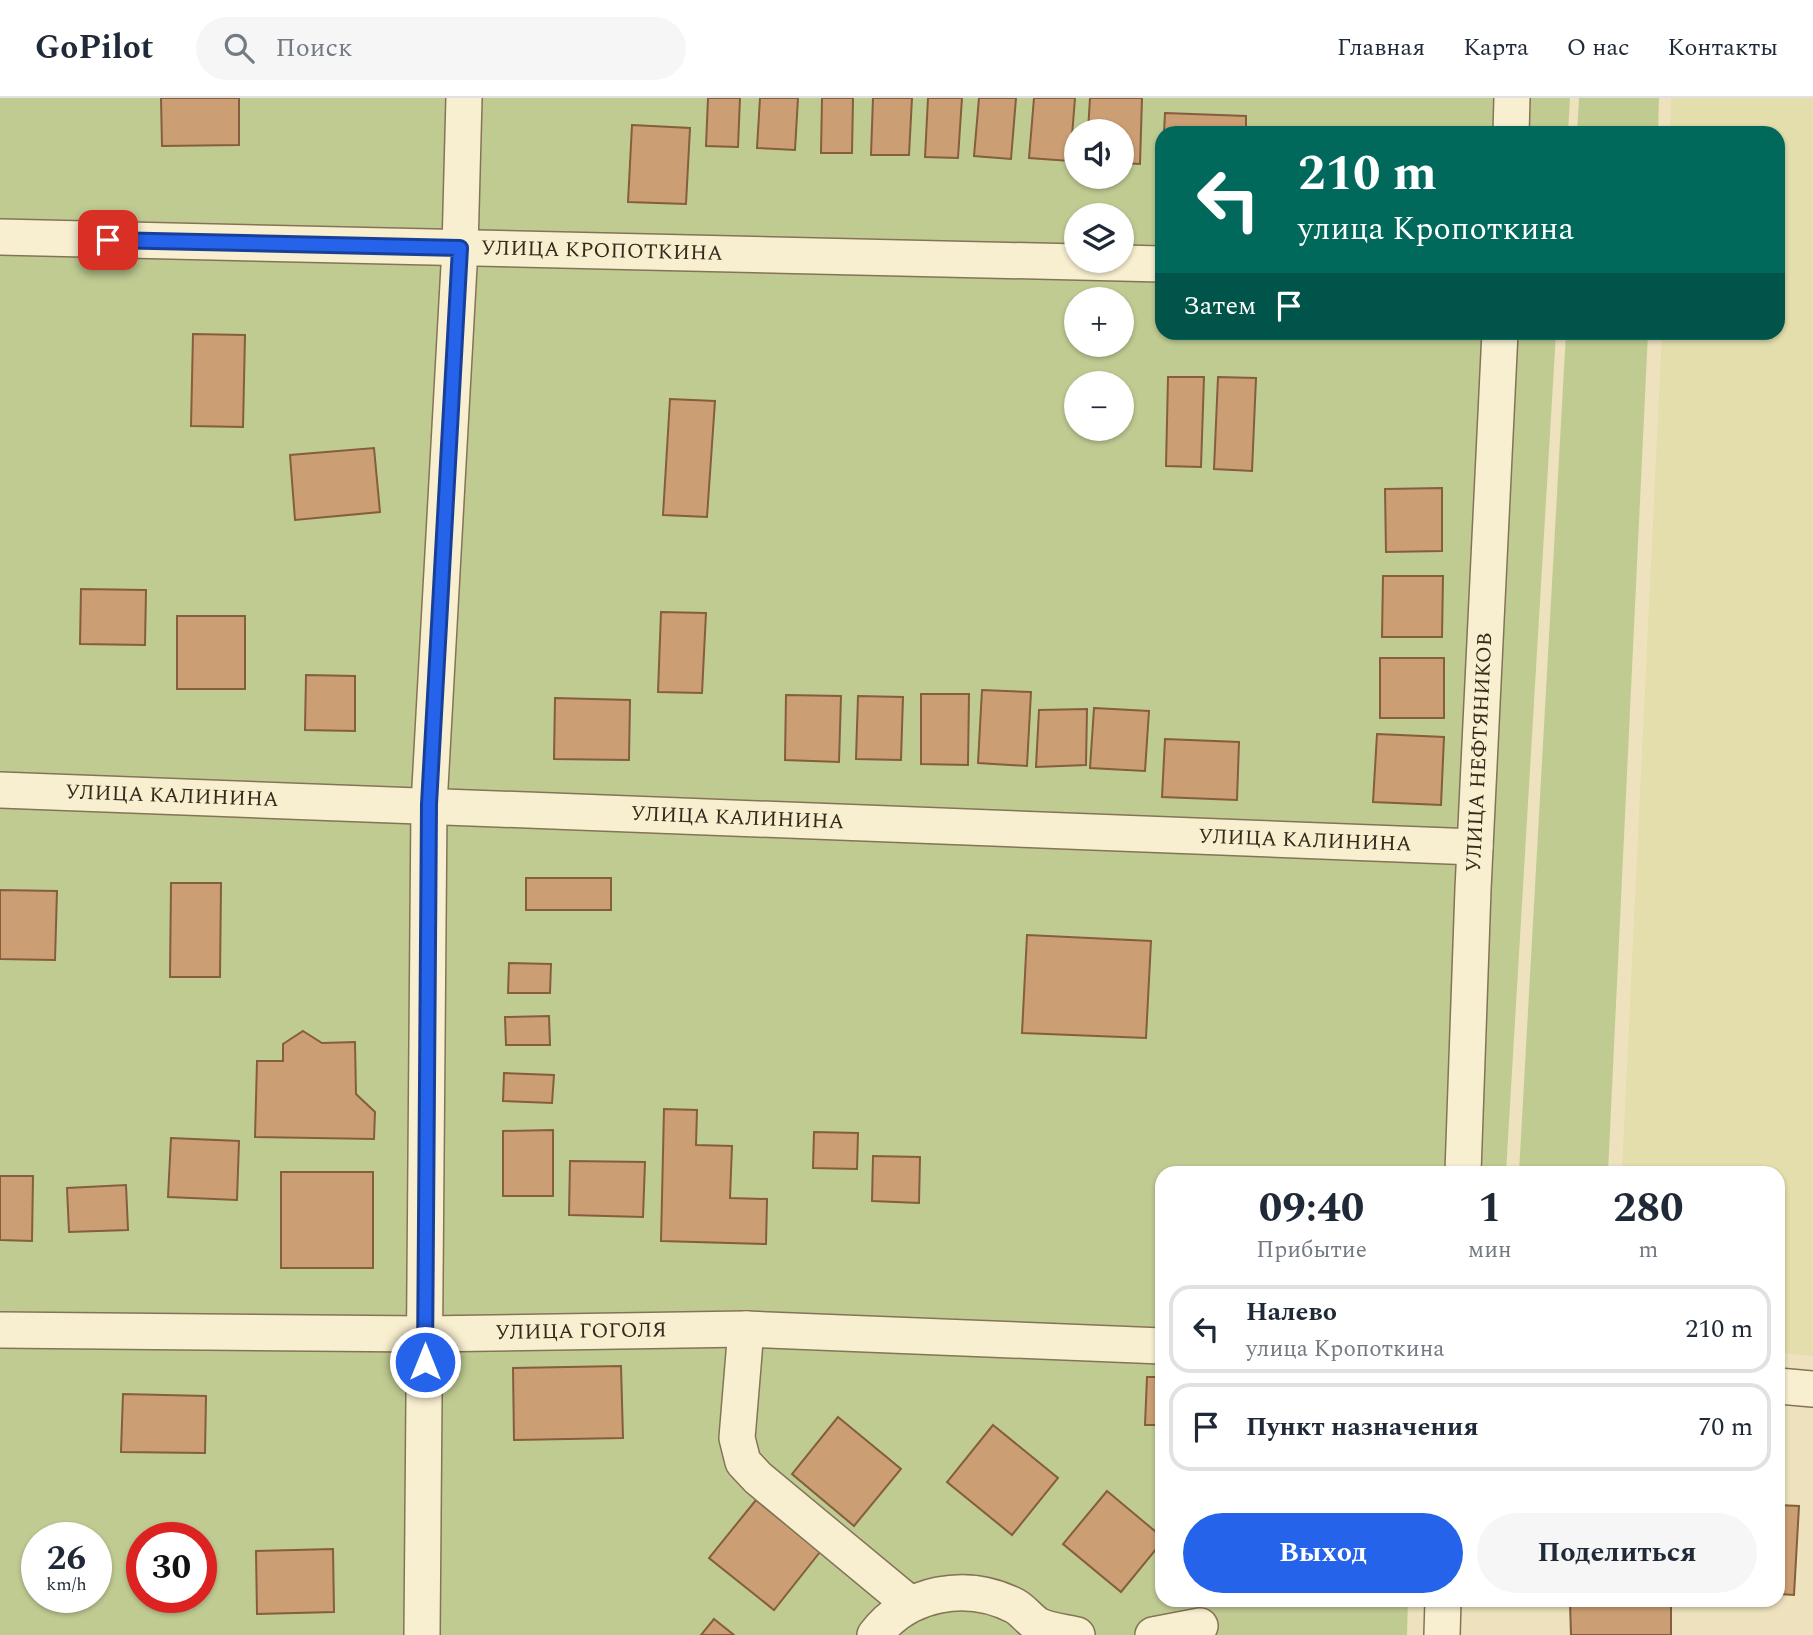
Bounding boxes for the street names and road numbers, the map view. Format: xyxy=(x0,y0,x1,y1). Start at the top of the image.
street label: УЛИЦА КРОПОТКИНА xyxy=(481,232,723,270)
street label: УЛИЦА НЕФТЯНИКОВ xyxy=(1458,632,1501,873)
street label: УЛИЦА КАЛИНИНА xyxy=(65,776,280,816)
street label: УЛИЦА КАЛИНИНА xyxy=(630,798,845,838)
street label: УЛИЦА КАЛИНИНА xyxy=(1198,821,1413,861)
street label: УЛИЦА ГОГОЛЯ xyxy=(495,1314,667,1349)

